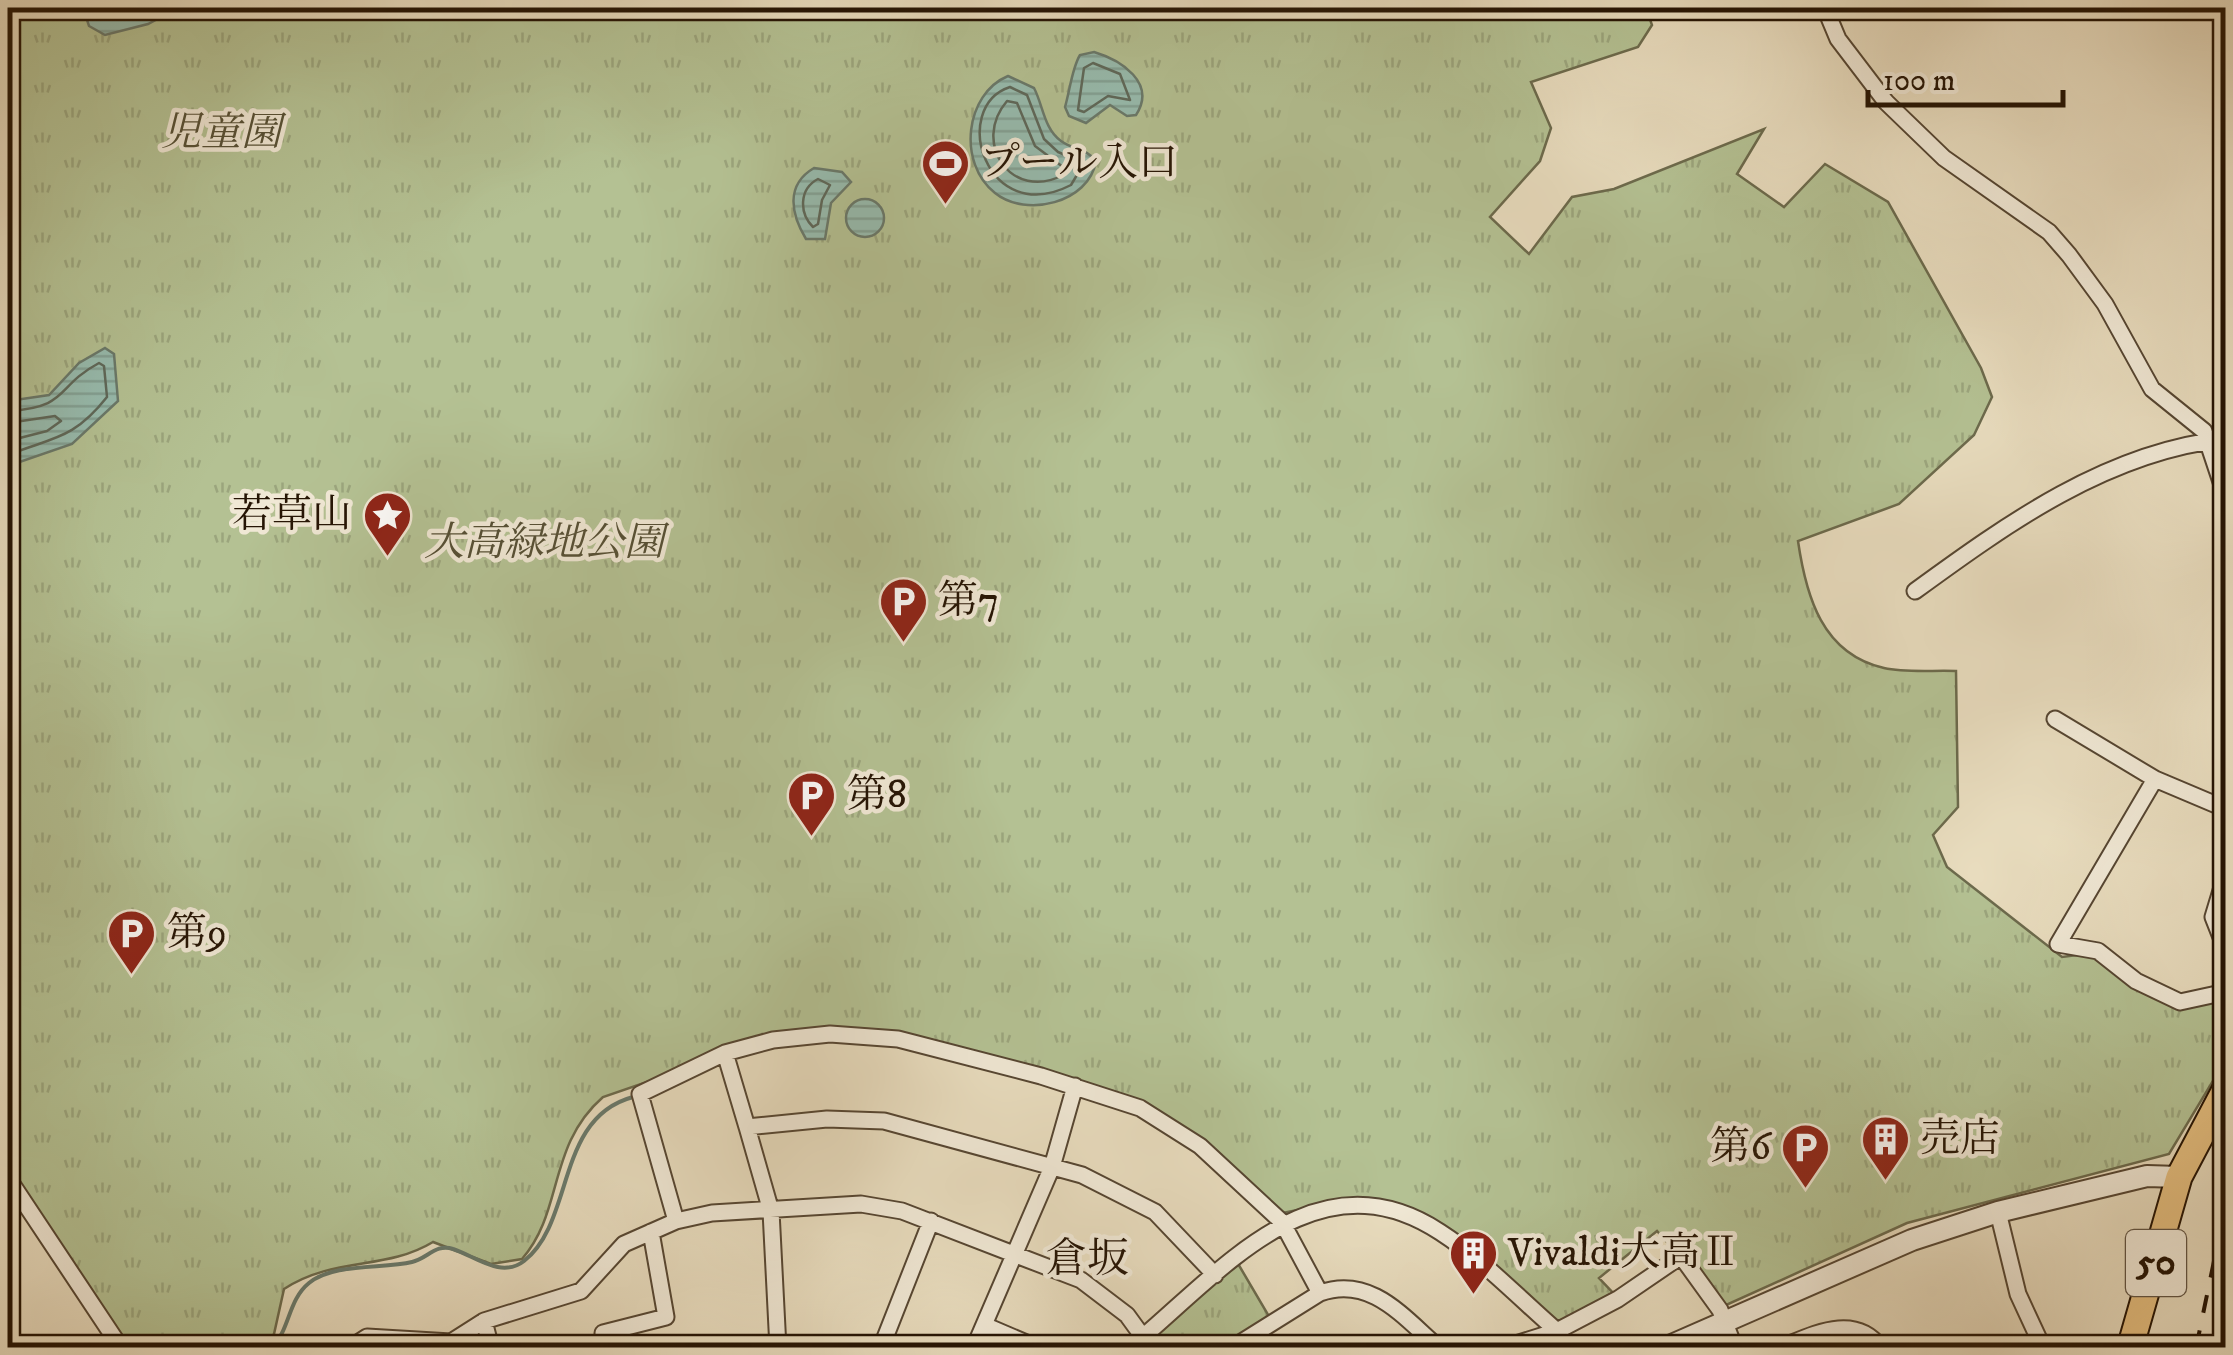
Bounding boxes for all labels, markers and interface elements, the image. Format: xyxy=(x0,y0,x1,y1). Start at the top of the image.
scale bar xyxy=(1868,45,2063,107)
text: 100 m xyxy=(1883,63,1955,100)
park label: 児童園 xyxy=(161,109,287,159)
sports icon: プール入口 xyxy=(919,138,971,206)
place label: プール入口 xyxy=(980,139,1178,189)
place icon: 若草山 xyxy=(361,490,413,558)
place label: 若草山 xyxy=(232,491,352,541)
park label: 大高緑地公園 xyxy=(424,519,670,569)
parking icon: 第7 xyxy=(877,576,929,644)
place label: 第7 xyxy=(938,577,999,627)
parking icon: 第8 xyxy=(786,770,838,838)
place label: 第8 xyxy=(847,771,907,821)
parking icon: 第9 xyxy=(106,908,158,976)
place label: 第9 xyxy=(167,909,227,959)
building icon: 売店 xyxy=(1859,1114,1911,1182)
place label: 売店 xyxy=(1920,1115,2000,1165)
parking icon: 第6 xyxy=(1780,1122,1832,1190)
place label: 第6 xyxy=(1710,1123,1772,1173)
building icon: Vivaldi大高Ⅱ xyxy=(1447,1228,1499,1296)
place label: Vivaldi大高Ⅱ xyxy=(1507,1229,1740,1279)
road number: 50 xyxy=(2126,1230,2186,1296)
district label: 倉坂 xyxy=(1045,1234,1129,1286)

